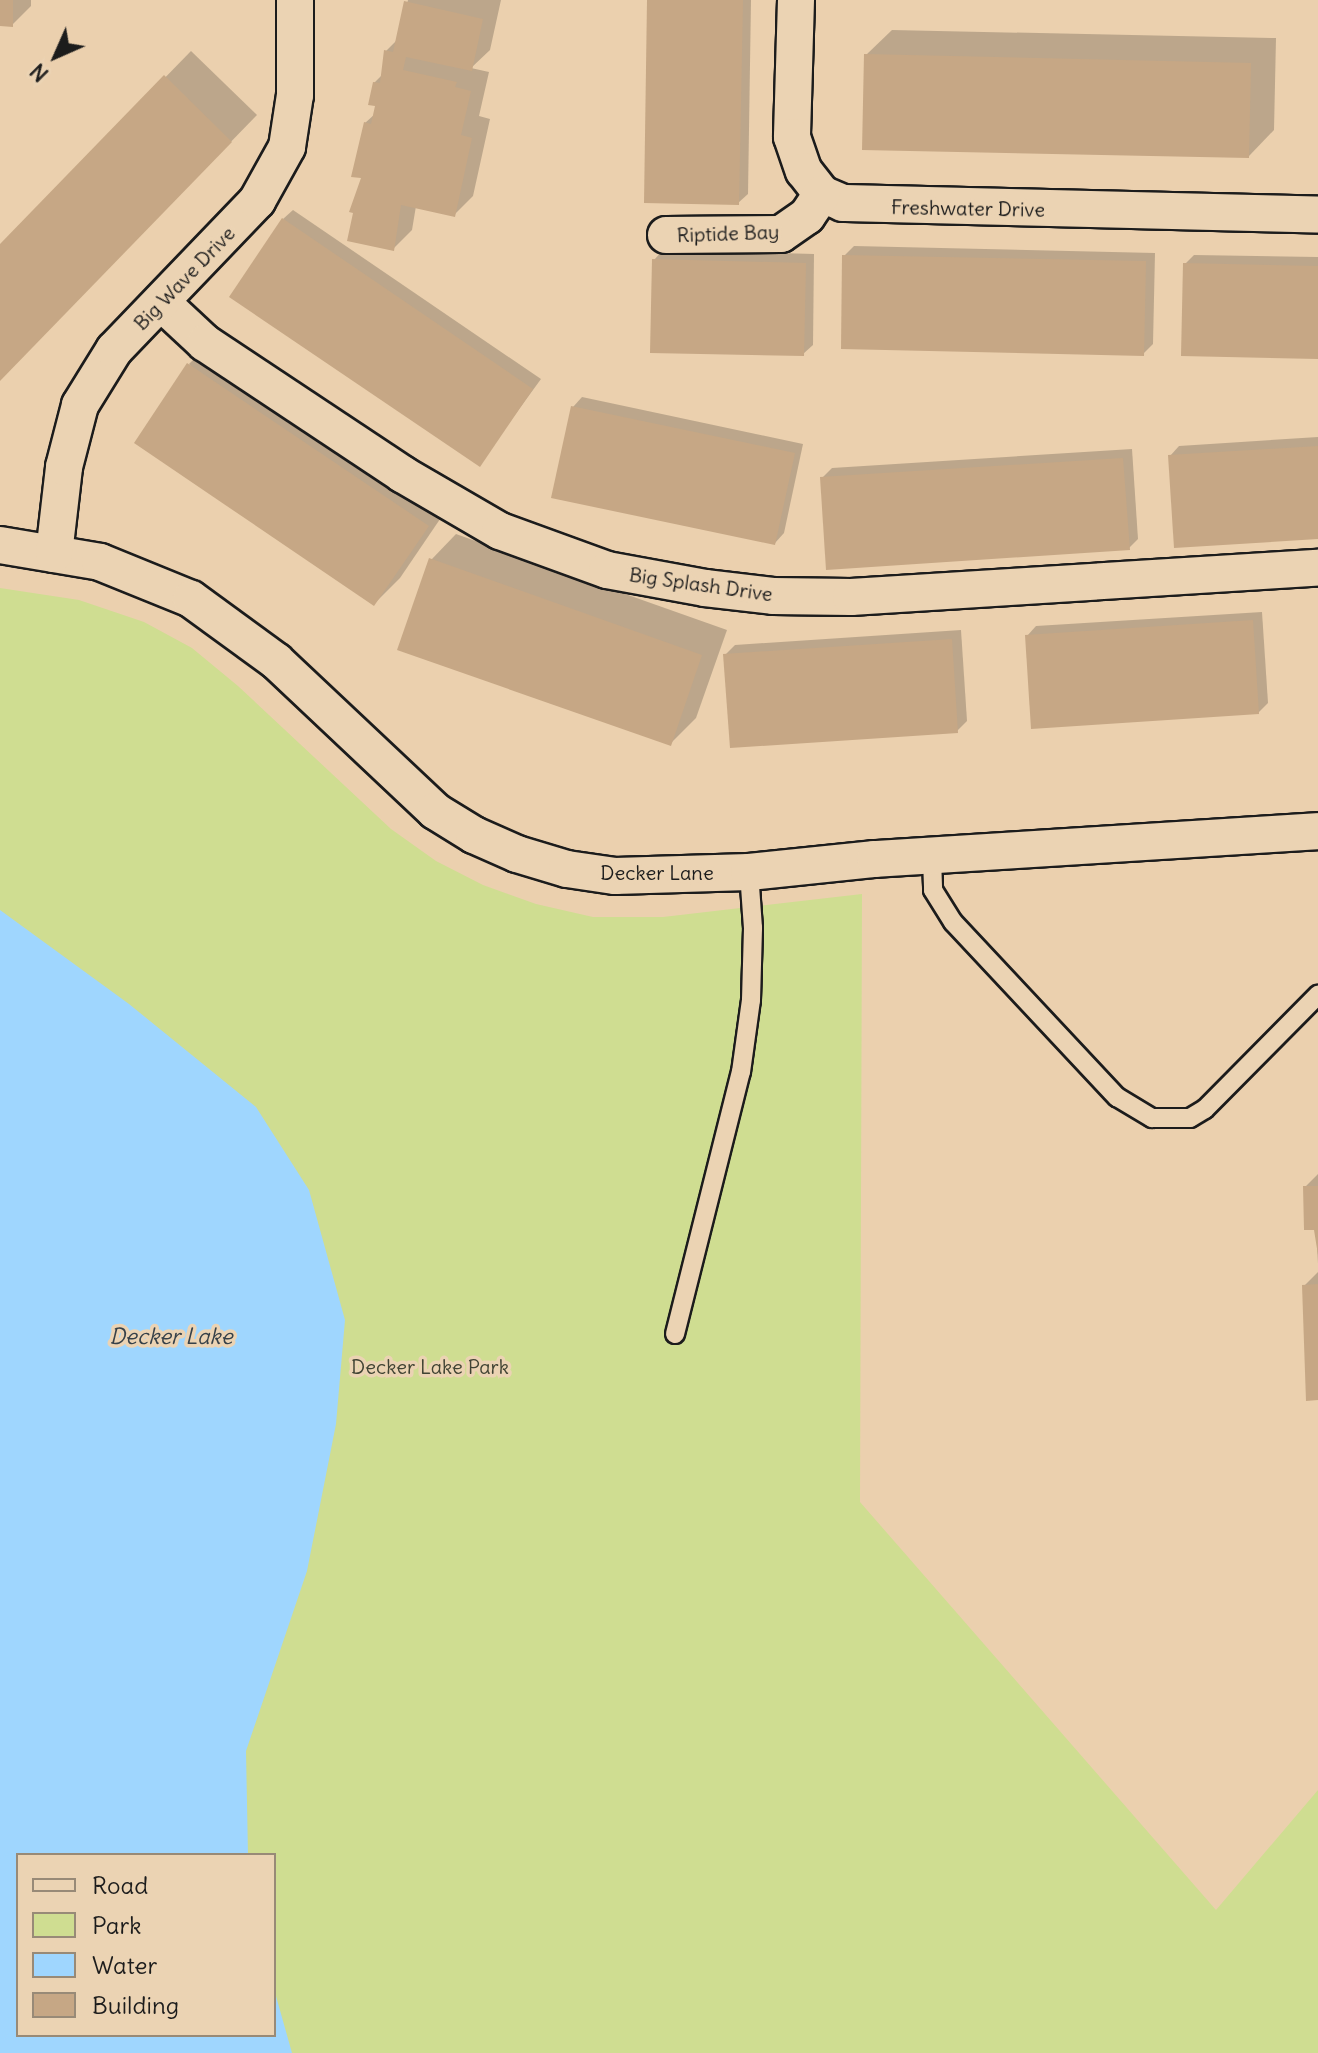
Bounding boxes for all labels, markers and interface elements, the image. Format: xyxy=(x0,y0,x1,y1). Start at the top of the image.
north arrow xyxy=(16,16,96,96)
text: N xyxy=(24,58,54,88)
street label: Freshwater Drive xyxy=(891,195,1045,221)
street label: Riptide Bay xyxy=(676,219,780,247)
street label: Big Wave Drive xyxy=(128,221,240,335)
street label: Big Splash Drive xyxy=(628,562,774,606)
street label: Decker Lane xyxy=(600,860,714,884)
water label: Decker Lake xyxy=(109,1324,233,1350)
park label: Decker Lake Park xyxy=(351,1354,509,1378)
legend xyxy=(16,1853,276,2037)
text: Road xyxy=(92,1870,148,1900)
text: Park xyxy=(92,1910,142,1940)
text: Water xyxy=(92,1950,157,1980)
text: Building xyxy=(92,1990,179,2020)

